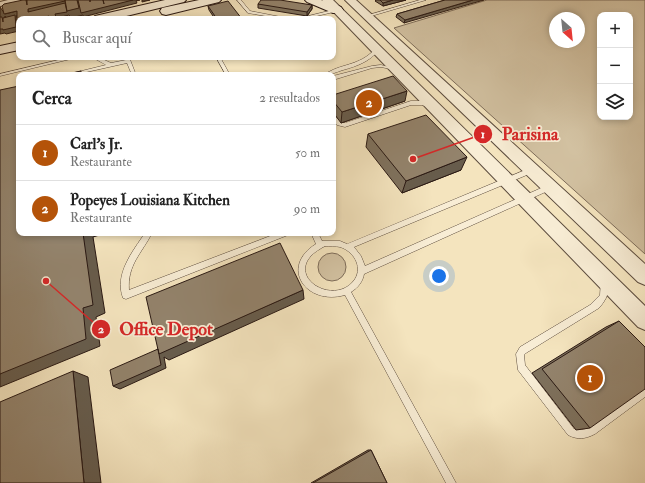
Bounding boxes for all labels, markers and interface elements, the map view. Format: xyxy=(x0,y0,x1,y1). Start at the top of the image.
north arrow xyxy=(549,12,585,48)
map controls xyxy=(597,12,633,120)
button: + xyxy=(597,12,633,48)
search box xyxy=(16,16,336,60)
icon: search xyxy=(30,27,52,49)
text: Buscar aquí xyxy=(62,29,131,48)
button: − xyxy=(597,48,633,84)
button: layers xyxy=(597,84,633,120)
text: Cerca xyxy=(32,88,72,109)
pin: 2 xyxy=(356,88,382,118)
text: 2 resultados xyxy=(259,90,320,106)
callout: Parisina xyxy=(473,119,566,149)
text: Parisina xyxy=(502,123,559,146)
text: 1 xyxy=(481,127,485,142)
text: Carl's Jr. xyxy=(70,135,122,154)
text: 1 xyxy=(43,145,47,161)
text: 50 m xyxy=(295,145,320,161)
text: Restaurante xyxy=(70,154,132,170)
text: Popeyes Louisiana Kitchen xyxy=(70,191,230,210)
text: 2 xyxy=(42,201,48,217)
text: 90 m xyxy=(294,201,320,217)
text: Restaurante xyxy=(70,210,132,226)
your location xyxy=(429,266,449,286)
callout: Office Depot xyxy=(91,314,221,344)
text: Office Depot xyxy=(119,318,213,341)
text: 2 xyxy=(98,322,104,337)
pin: 1 xyxy=(577,363,603,393)

